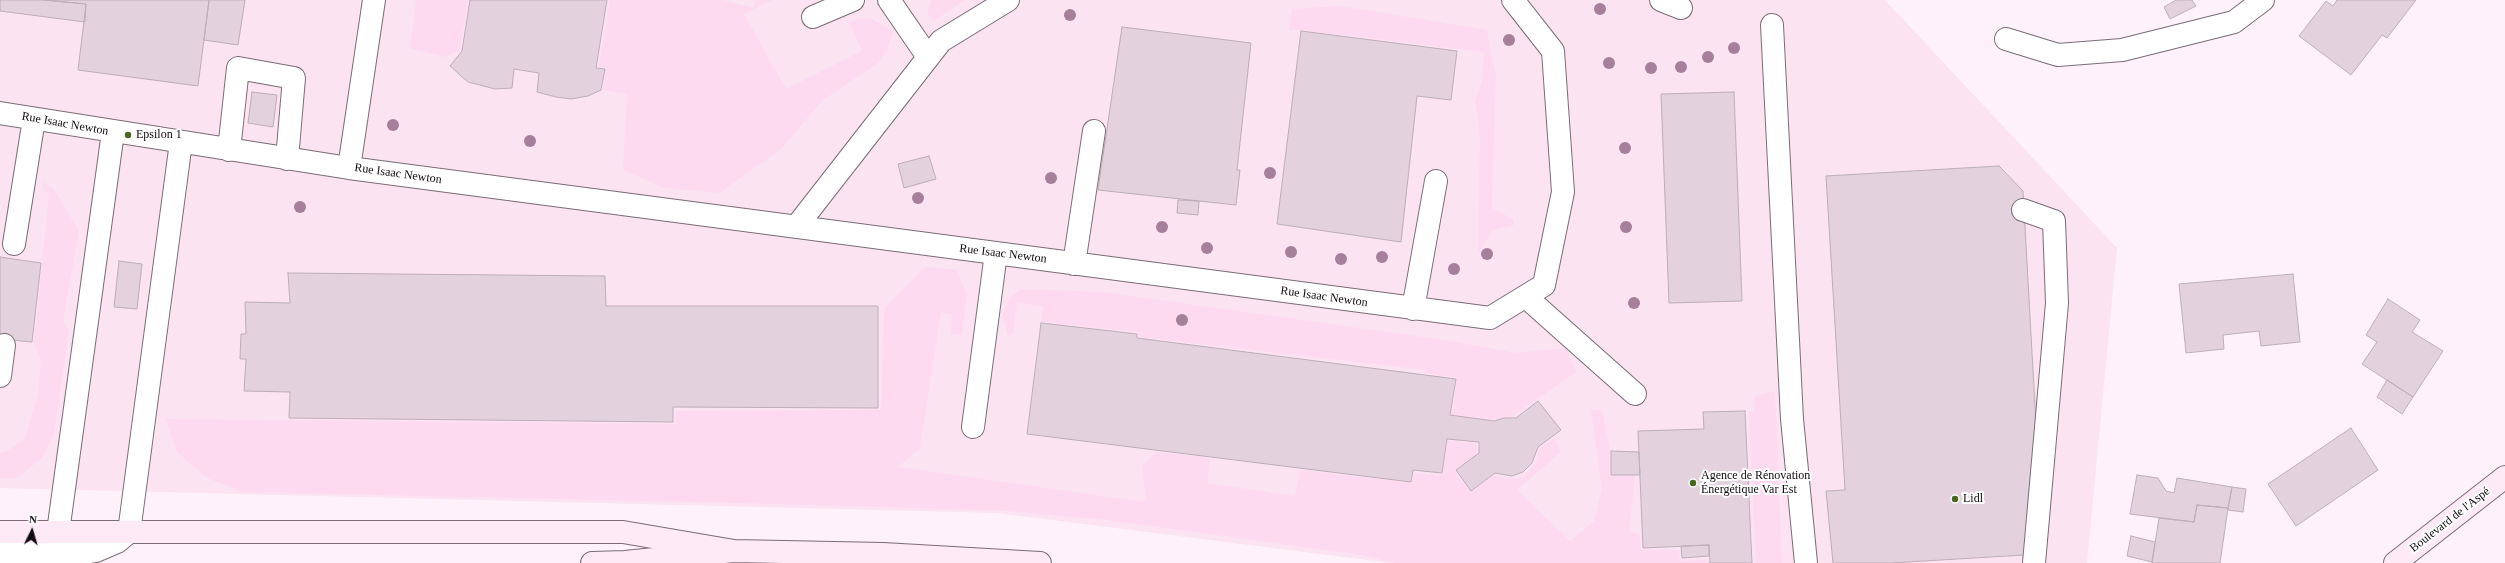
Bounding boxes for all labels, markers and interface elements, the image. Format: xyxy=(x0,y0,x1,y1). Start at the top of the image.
street label: Rue Isaac Newton xyxy=(20,109,110,139)
place label: Epsilon 1 xyxy=(136,128,182,142)
marker: Epsilon 1 xyxy=(123,130,133,140)
street label: Rue Isaac Newton xyxy=(353,161,443,187)
street label: Rue Isaac Newton xyxy=(958,241,1048,267)
street label: Rue Isaac Newton xyxy=(1279,284,1369,310)
place label: Agence de Rénovation Énergétique Var Est xyxy=(1701,469,1810,497)
marker: Agence de Rénovation Énergétique Var Est xyxy=(1688,478,1698,488)
street label: Boulevard de l'Aspé xyxy=(2407,484,2493,556)
place label: Lidl xyxy=(1963,492,1983,506)
marker: Lidl xyxy=(1950,494,1960,504)
north arrow xyxy=(12,511,52,551)
text: N xyxy=(29,513,38,525)

